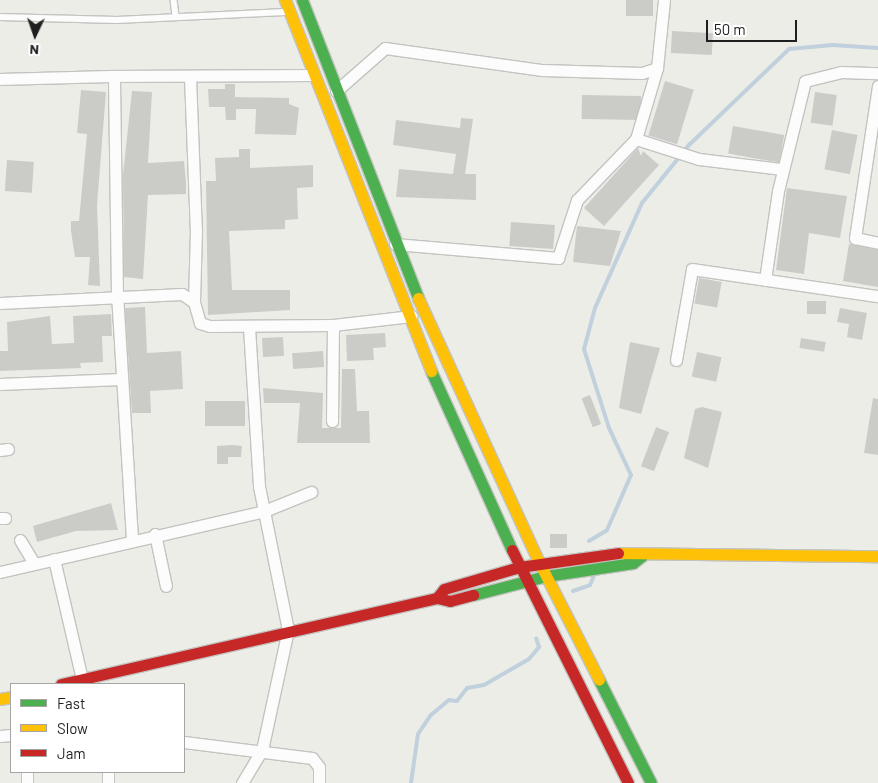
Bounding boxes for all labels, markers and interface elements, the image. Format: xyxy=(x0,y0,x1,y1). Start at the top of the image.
north arrow xyxy=(10,10,60,60)
scale bar xyxy=(708,10,799,42)
text: 50 m xyxy=(714,20,746,38)
text: N xyxy=(29,42,39,59)
legend xyxy=(10,683,185,773)
text: Fast xyxy=(57,694,85,712)
text: Slow xyxy=(57,719,88,737)
text: Jam xyxy=(57,744,86,762)

